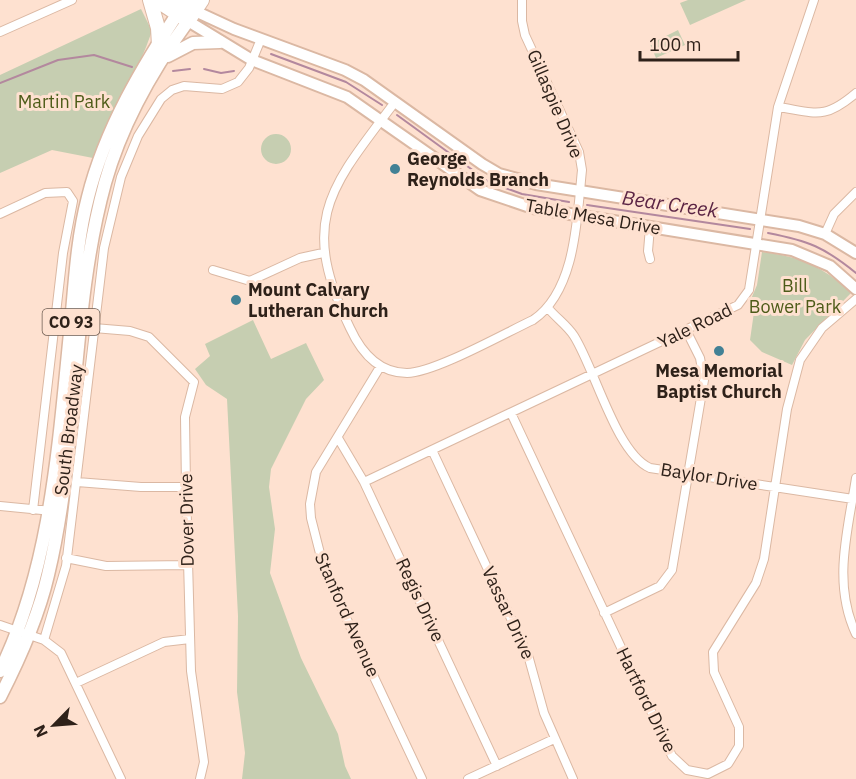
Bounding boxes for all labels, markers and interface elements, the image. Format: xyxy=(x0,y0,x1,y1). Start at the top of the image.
scale bar xyxy=(640,24,738,62)
text: 100 m xyxy=(649,33,701,56)
street label: Gillaspie Drive xyxy=(522,46,589,162)
park label: Martin Park xyxy=(18,90,111,113)
place label: George Reynolds Branch xyxy=(407,147,549,191)
marker: George Reynolds Branch xyxy=(388,162,402,176)
water label: Bear Creek xyxy=(620,183,720,224)
street label: Table Mesa Drive xyxy=(524,193,663,240)
park label: Bill Bower Park xyxy=(749,274,842,318)
place label: Mount Calvary Lutheran Church xyxy=(248,278,389,322)
marker: Mount Calvary Lutheran Church xyxy=(229,293,243,307)
street label: Yale Road xyxy=(654,298,736,353)
road number: CO 93 xyxy=(42,309,100,335)
marker: Mesa Memorial Baptist Church xyxy=(712,344,726,358)
place label: Mesa Memorial Baptist Church xyxy=(655,359,783,403)
street label: South Broadway xyxy=(49,363,88,497)
street label: Baylor Drive xyxy=(659,457,759,496)
street label: Dover Drive xyxy=(174,473,199,567)
street label: Stanford Avenue xyxy=(310,549,385,681)
street label: Regis Drive xyxy=(391,554,450,646)
street label: Vassar Drive xyxy=(477,563,540,663)
street label: Hartford Drive xyxy=(611,644,682,756)
north arrow xyxy=(24,695,84,755)
text: N xyxy=(29,722,52,741)

